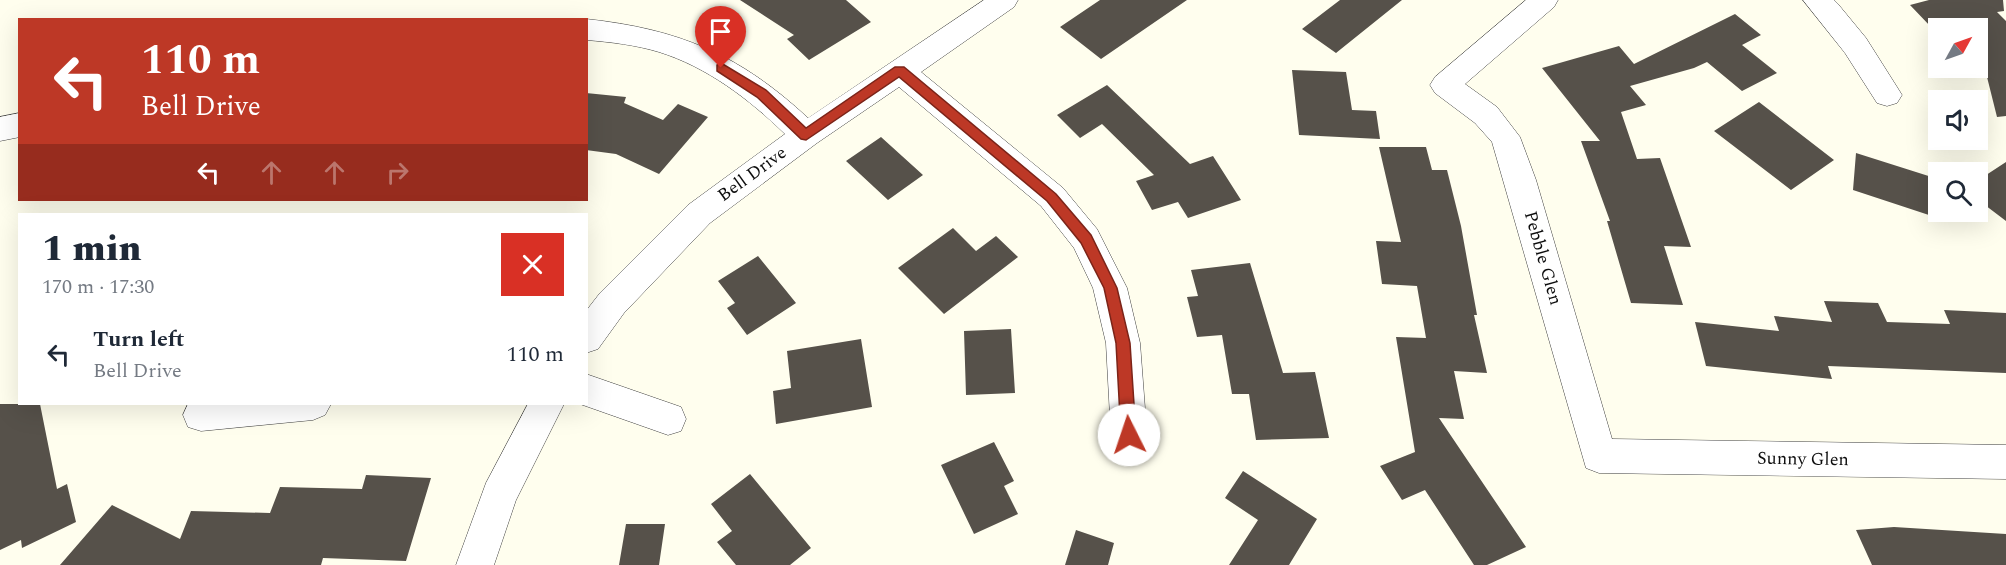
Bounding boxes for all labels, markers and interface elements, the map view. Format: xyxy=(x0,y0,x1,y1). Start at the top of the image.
pin xyxy=(695,6,746,68)
icon: arrive xyxy=(704,15,737,48)
north arrow xyxy=(1928,18,1988,78)
map controls xyxy=(1928,18,1988,222)
text: 110 m xyxy=(141,29,260,92)
icon: left xyxy=(42,42,120,120)
text: Bell Drive xyxy=(141,86,261,128)
button: sound xyxy=(1928,90,1988,150)
street label: Bell Drive xyxy=(712,140,792,208)
icon: left xyxy=(192,156,225,189)
icon: ahead xyxy=(255,156,288,189)
icon: ahead xyxy=(318,156,351,189)
icon: right xyxy=(381,156,414,189)
button: search xyxy=(1928,162,1988,222)
street label: Pebble Glen xyxy=(1517,208,1569,308)
text: 1 min xyxy=(42,222,142,277)
button: close xyxy=(501,233,564,296)
text: 170 m · 17:30 xyxy=(42,272,154,302)
text: Turn left xyxy=(93,323,185,356)
icon: left xyxy=(42,338,75,371)
text: 110 m xyxy=(507,338,564,371)
text: Bell Drive xyxy=(93,356,182,386)
position arrow xyxy=(1097,403,1161,467)
street label: Sunny Glen xyxy=(1757,445,1849,473)

